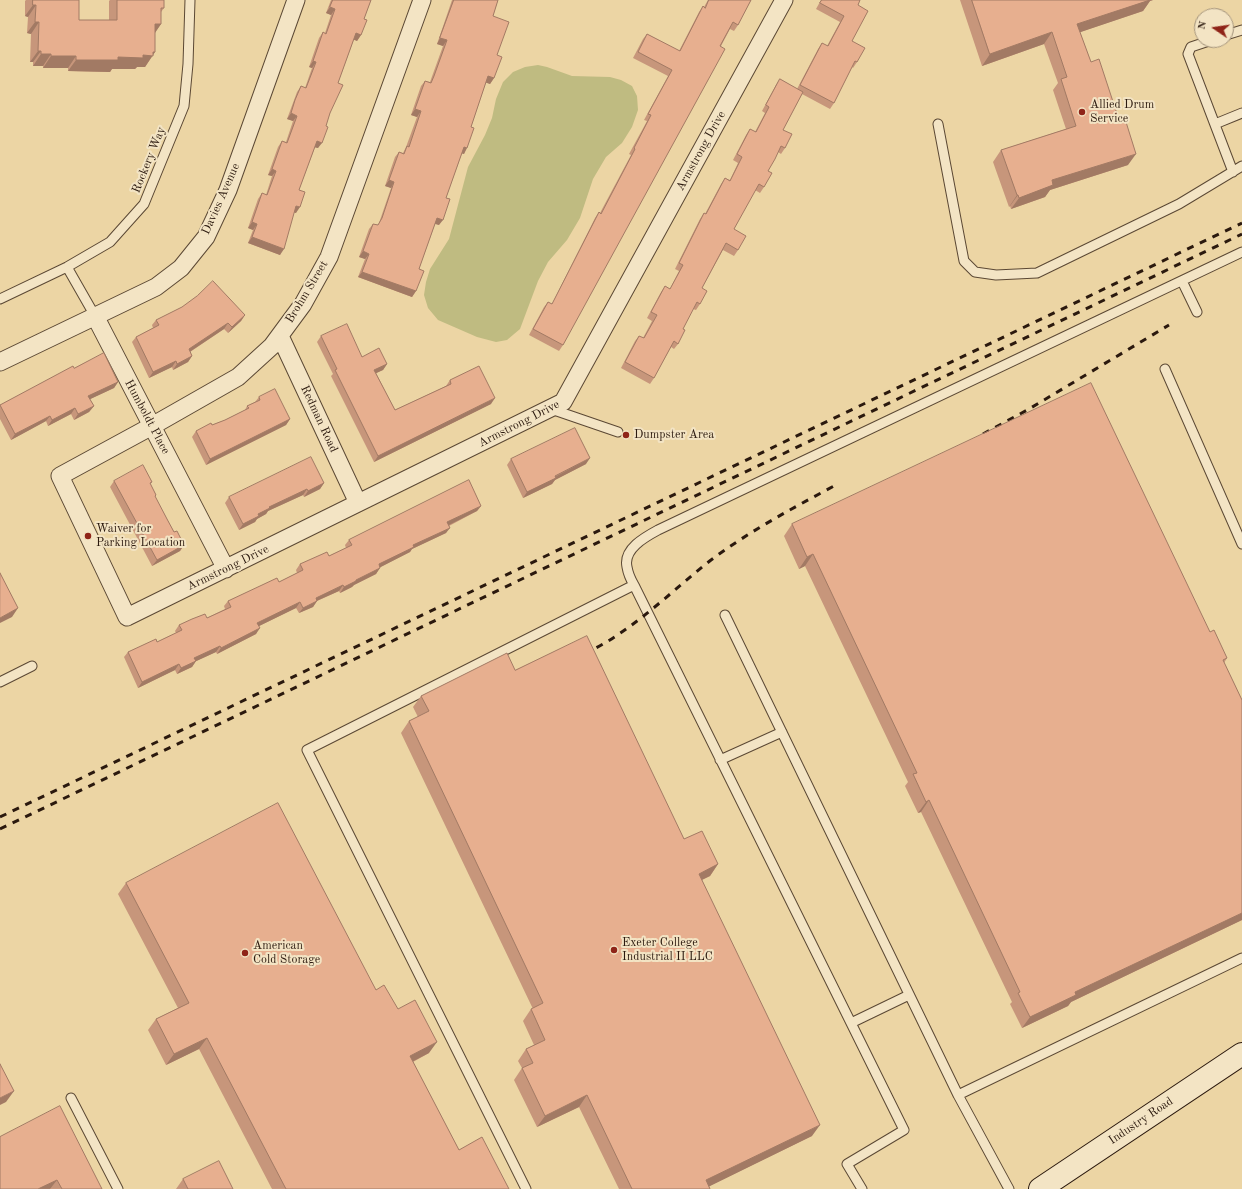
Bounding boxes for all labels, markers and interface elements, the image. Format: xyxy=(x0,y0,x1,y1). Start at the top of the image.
north arrow xyxy=(1194,8,1234,48)
text: N xyxy=(1196,20,1209,31)
place label: Allied Drum Service xyxy=(1090,98,1154,126)
marker: Allied Drum Service xyxy=(1077,107,1087,117)
street label: Armstrong Drive xyxy=(673,109,729,193)
street label: Rockery Way xyxy=(129,125,169,195)
street label: Davies Avenue xyxy=(199,161,243,237)
street label: Brohm Street xyxy=(283,258,331,326)
street label: Humboldt Place xyxy=(121,377,173,457)
street label: Redman Road xyxy=(297,383,341,455)
street label: Armstrong Drive xyxy=(476,397,562,451)
place label: Dumpster Area xyxy=(634,428,714,442)
marker: Dumpster Area xyxy=(621,430,631,440)
place label: Waiver for Parking Location xyxy=(96,522,185,550)
marker: Waiver for Parking Location xyxy=(83,531,93,541)
street label: Armstrong Drive xyxy=(185,542,271,594)
place label: Exeter College Industrial II LLC xyxy=(622,936,713,964)
place label: American Cold Storage xyxy=(253,939,320,967)
marker: Exeter College Industrial II LLC xyxy=(609,945,619,955)
marker: American Cold Storage xyxy=(240,948,250,958)
street label: Industry Road xyxy=(1106,1094,1176,1148)

